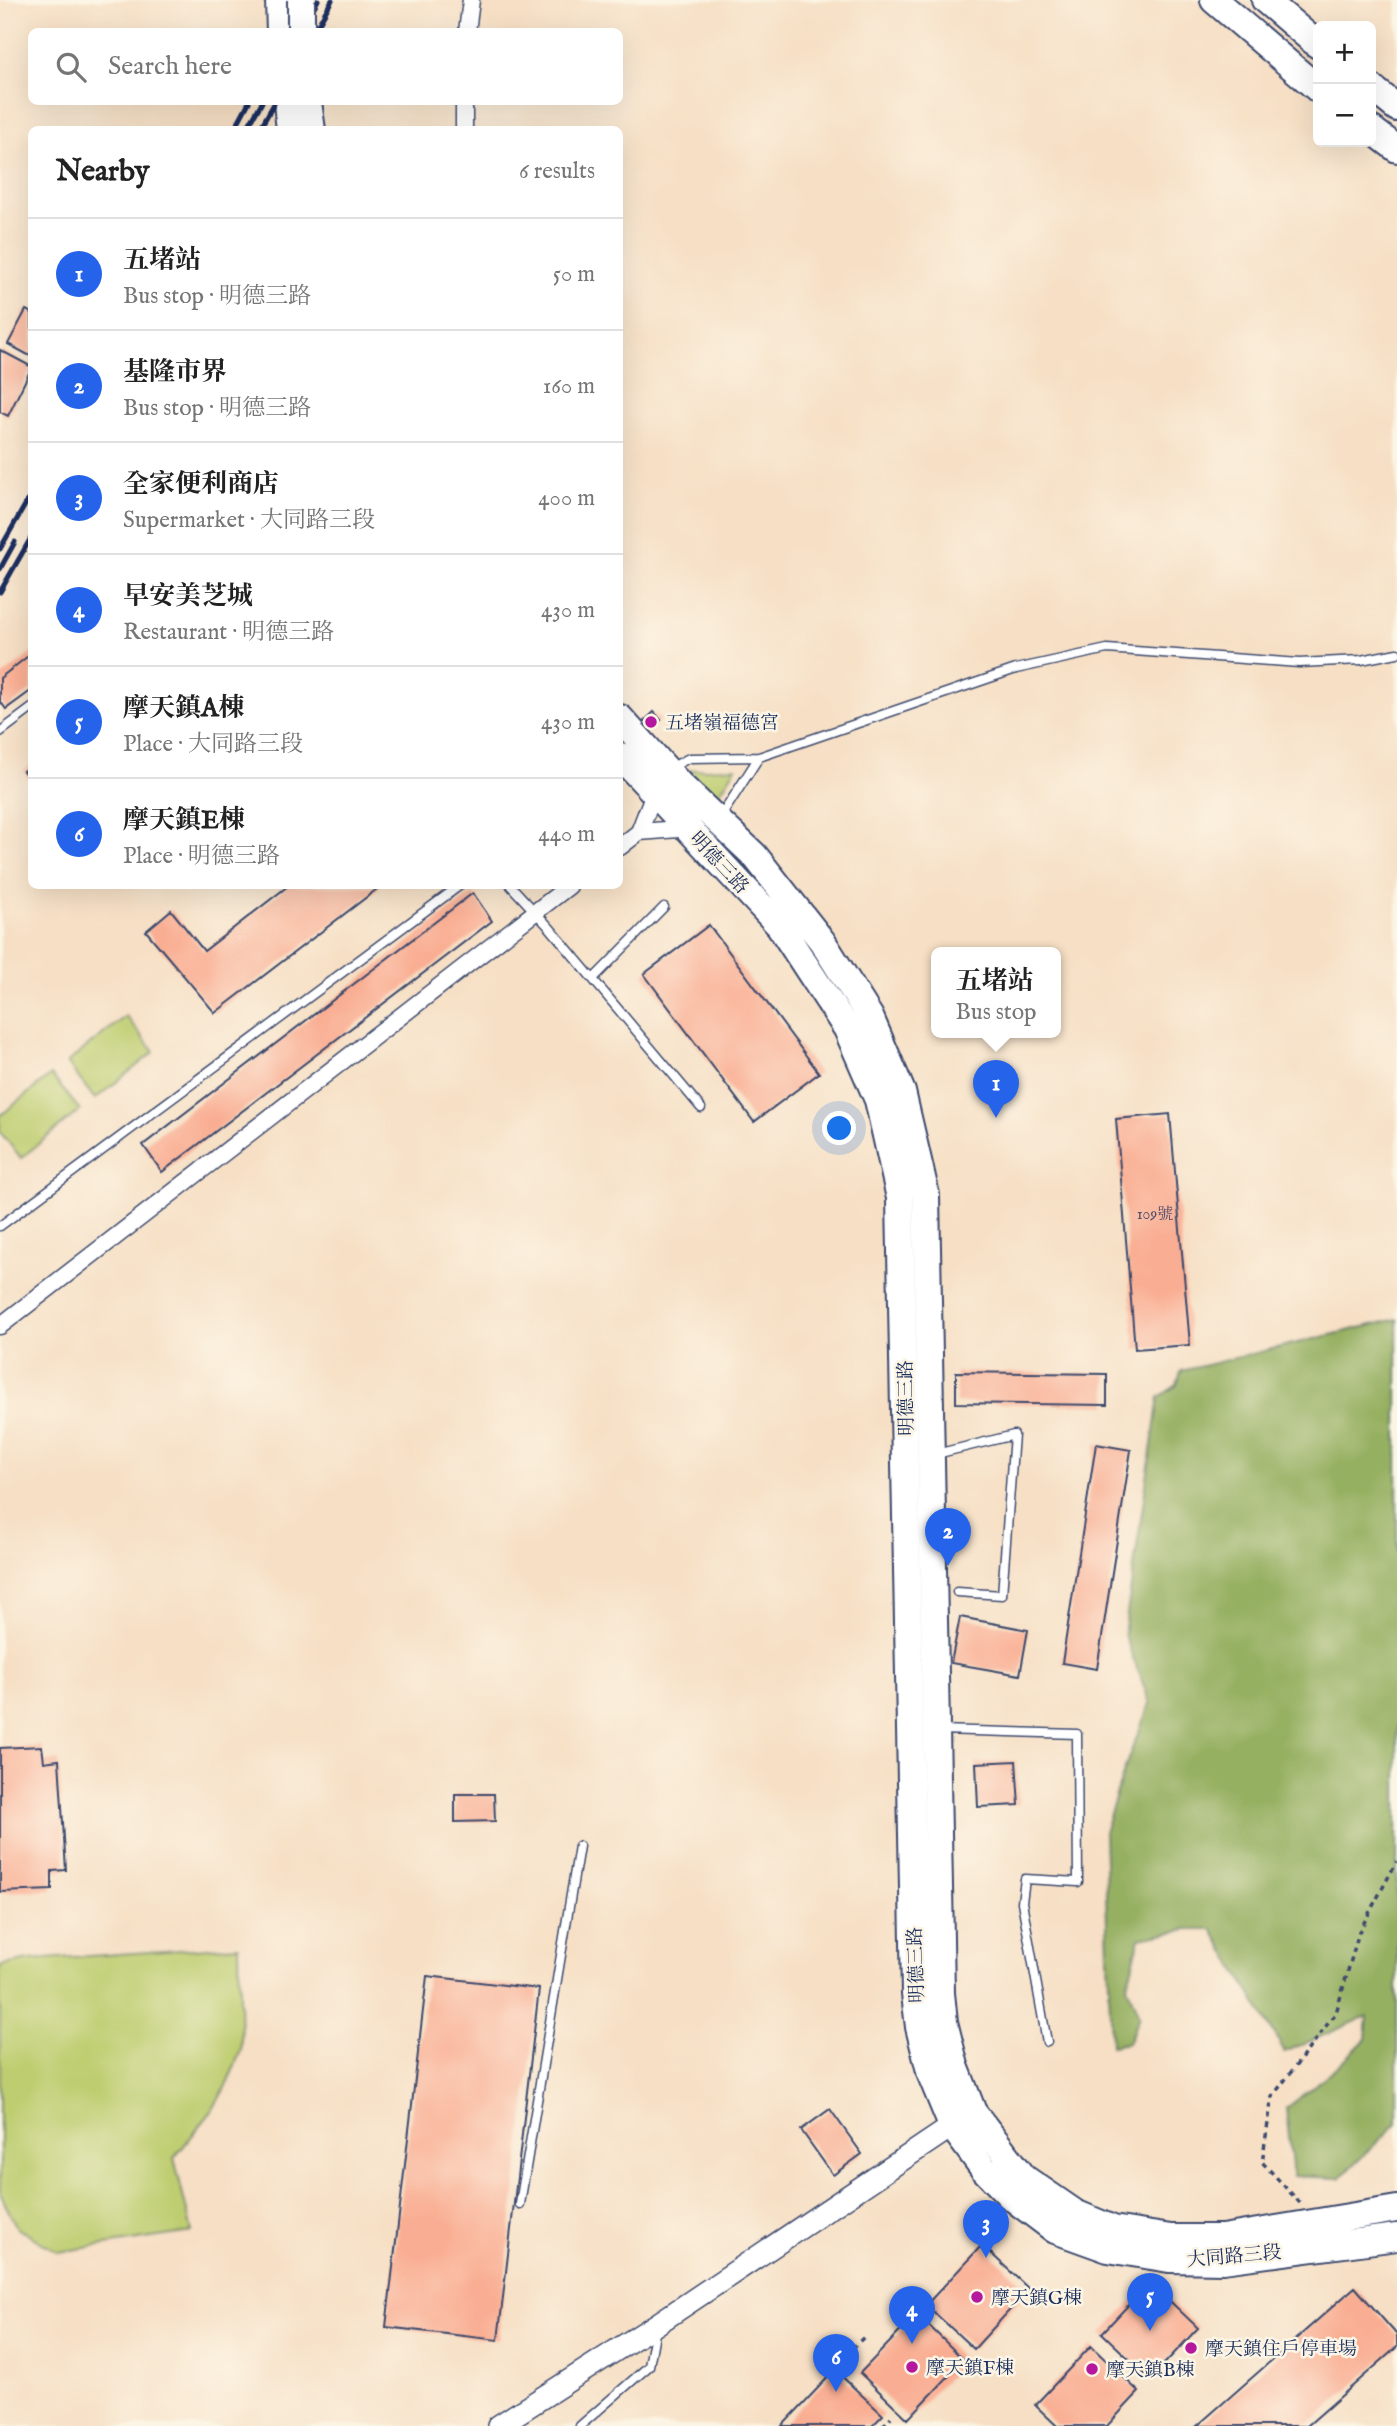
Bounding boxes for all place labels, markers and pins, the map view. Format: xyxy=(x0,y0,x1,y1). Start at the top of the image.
place label: 五堵嶺福德宮 xyxy=(665,712,779,736)
marker: 五堵嶺福德宮 xyxy=(643,714,659,730)
pin: 1 xyxy=(973,1060,1019,1118)
pin: 2 xyxy=(925,1508,971,1566)
pin: 3 xyxy=(963,2200,1009,2258)
pin: 5 xyxy=(1127,2273,1173,2331)
pin: 4 xyxy=(889,2286,935,2344)
place label: 摩天鎮G棟 xyxy=(991,2287,1082,2311)
marker: 摩天鎮G棟 xyxy=(969,2289,985,2305)
pin: 6 xyxy=(813,2334,859,2392)
place label: 摩天鎮住戶停車場 xyxy=(1205,2338,1357,2362)
marker: 摩天鎮住戶停車場 xyxy=(1183,2340,1199,2356)
place label: 摩天鎮F棟 xyxy=(926,2357,1014,2381)
marker: 摩天鎮F棟 xyxy=(904,2359,920,2375)
place label: 摩天鎮B棟 xyxy=(1106,2359,1195,2383)
marker: 摩天鎮B棟 xyxy=(1084,2361,1100,2377)

